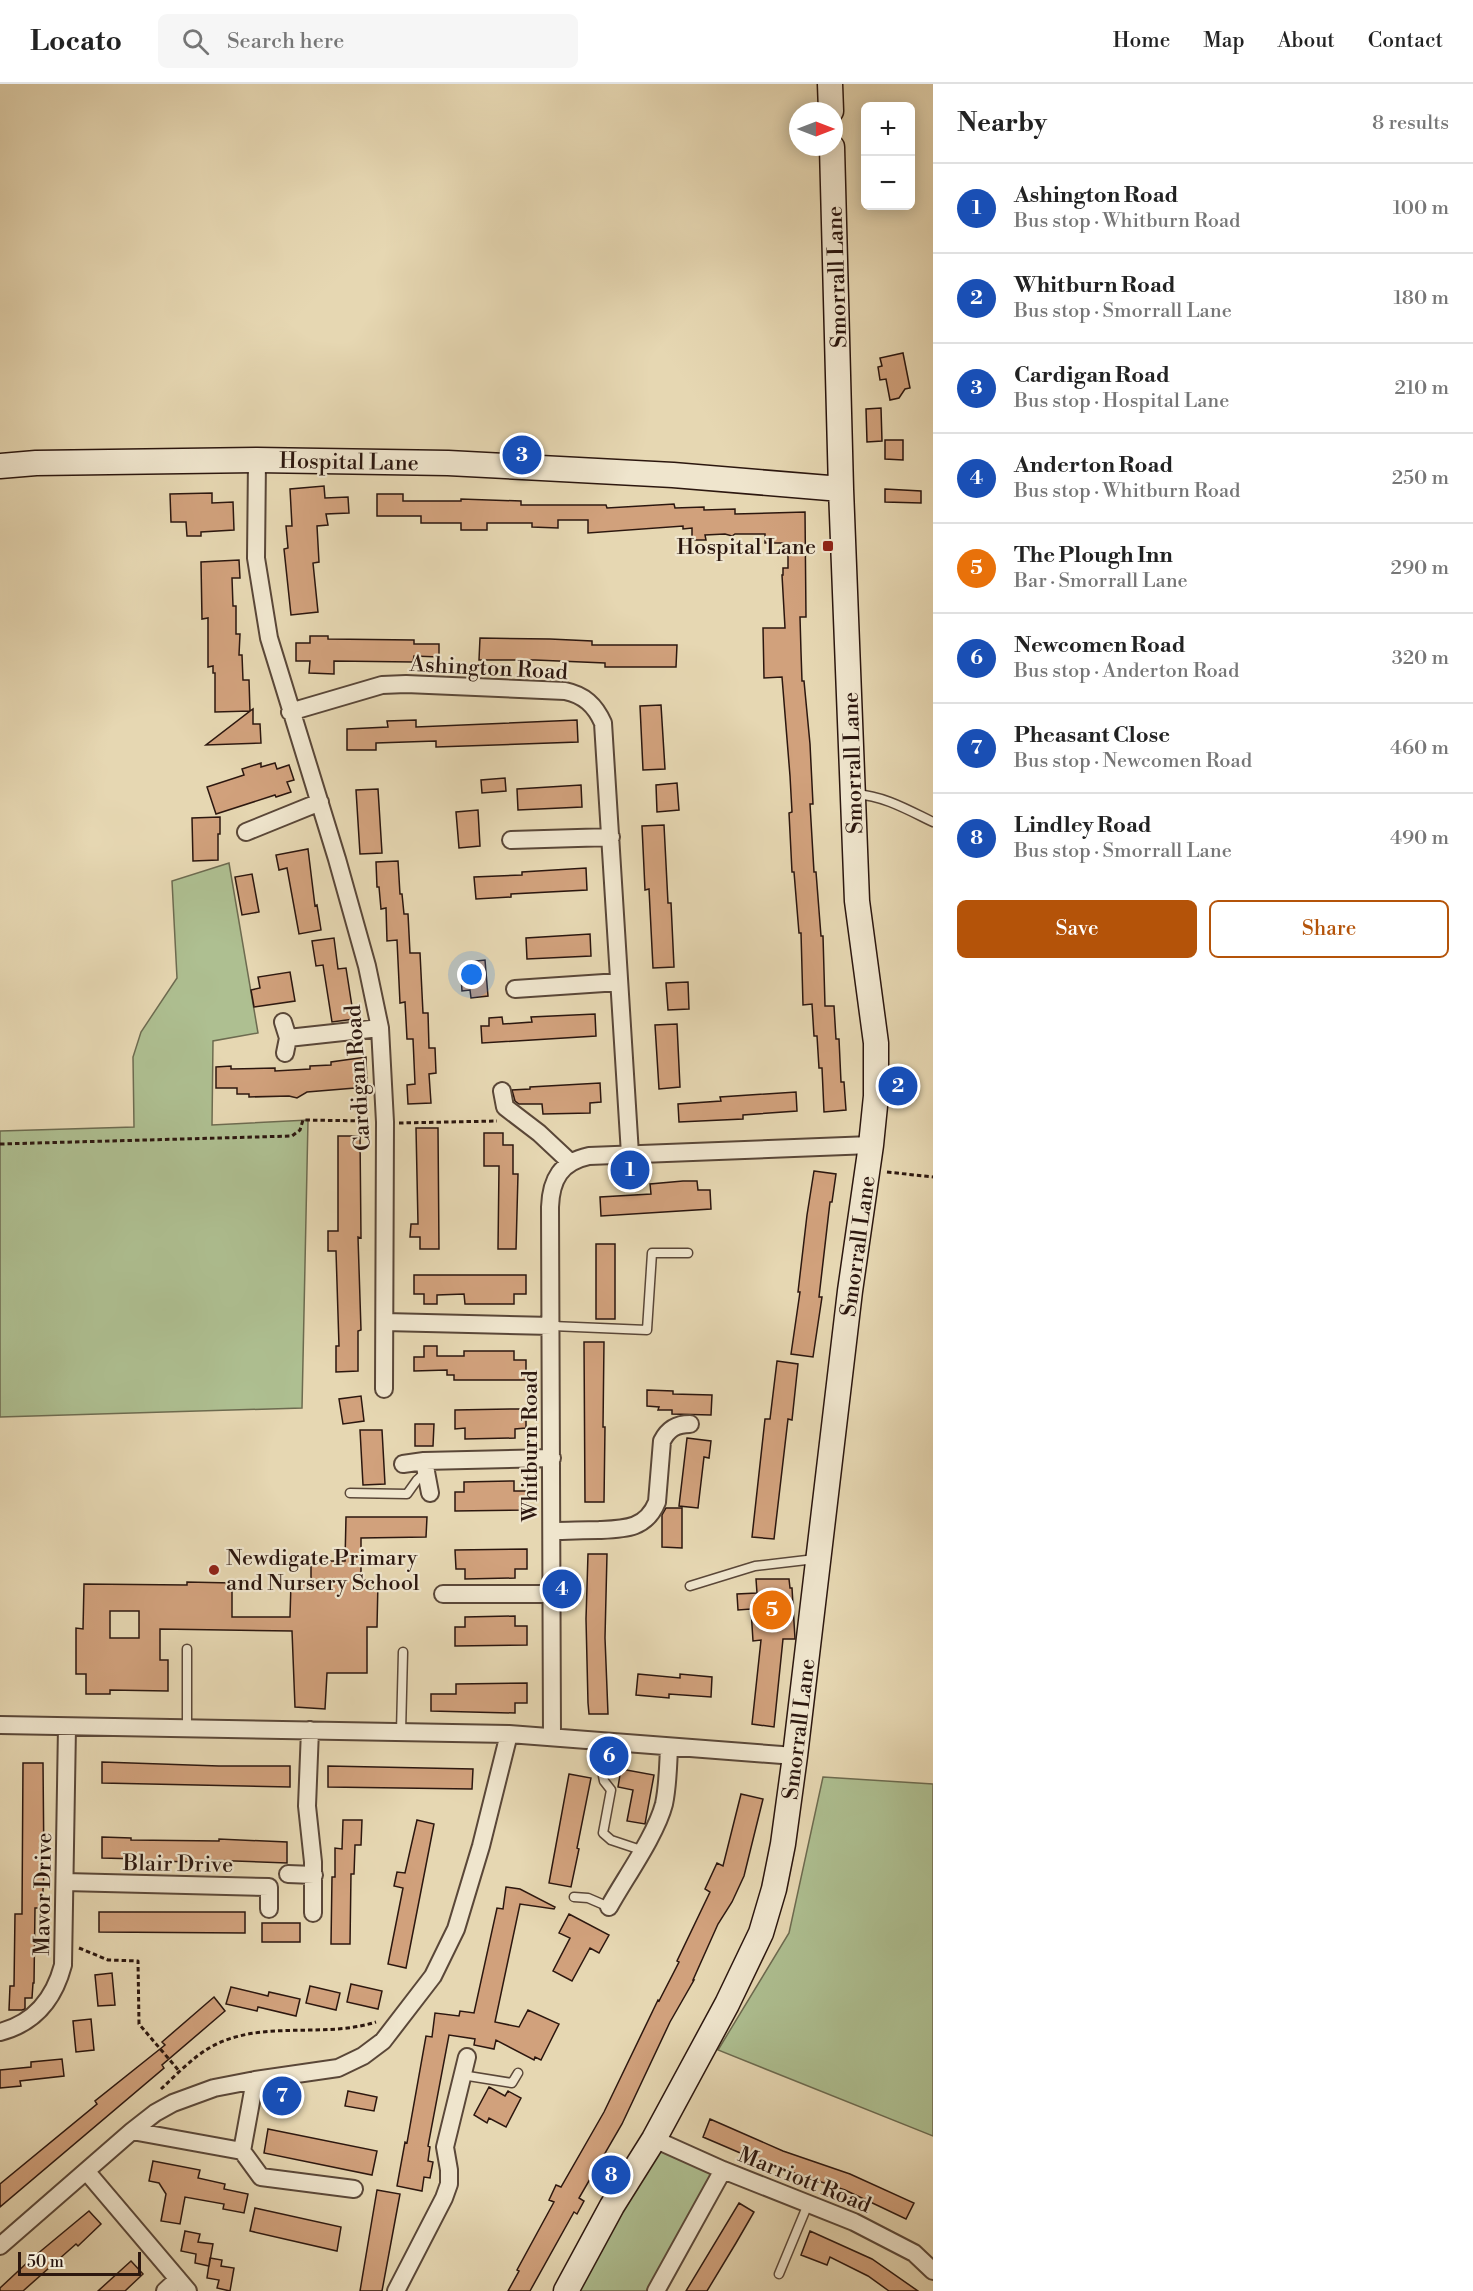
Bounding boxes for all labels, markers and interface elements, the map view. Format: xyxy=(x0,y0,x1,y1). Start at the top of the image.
search box xyxy=(158,14,578,68)
text: Locato xyxy=(30,24,122,59)
icon: search xyxy=(179,25,212,58)
text: Search here xyxy=(227,28,344,55)
text: Home xyxy=(1113,28,1170,54)
text: Map xyxy=(1203,28,1245,54)
text: About xyxy=(1278,28,1335,54)
text: Contact xyxy=(1368,28,1443,54)
north arrow xyxy=(789,102,843,156)
map controls xyxy=(861,102,915,210)
button: + xyxy=(861,102,915,156)
text: Nearby xyxy=(957,107,1047,139)
text: 8 results xyxy=(1372,111,1449,136)
button: − xyxy=(861,156,915,210)
text: Ashington Road xyxy=(1014,182,1178,209)
text: 1 xyxy=(972,196,981,221)
text: 100 m xyxy=(1393,196,1449,221)
street label: Smorrall Lane xyxy=(822,205,853,348)
text: Bus stop · Whitburn Road xyxy=(1014,209,1240,234)
text: Whitburn Road xyxy=(1014,272,1176,299)
text: 2 xyxy=(970,286,983,311)
text: 180 m xyxy=(1394,286,1449,311)
text: Bus stop · Smorrall Lane xyxy=(1014,299,1232,324)
text: Cardigan Road xyxy=(1014,362,1170,389)
text: 3 xyxy=(970,376,983,401)
text: 210 m xyxy=(1394,376,1449,401)
text: Bus stop · Hospital Lane xyxy=(1014,389,1229,414)
pin: 3 xyxy=(502,432,542,478)
street label: Hospital Lane xyxy=(279,448,419,477)
text: Anderton Road xyxy=(1014,452,1173,479)
text: 4 xyxy=(970,466,983,491)
text: 250 m xyxy=(1392,466,1449,491)
text: Bus stop · Whitburn Road xyxy=(1014,479,1240,504)
place label: Hospital Lane xyxy=(676,534,816,561)
marker: Hospital Lane xyxy=(821,539,835,553)
text: The Plough Inn xyxy=(1014,542,1173,569)
text: 5 xyxy=(970,556,983,581)
text: 290 m xyxy=(1391,556,1449,581)
text: Bar · Smorrall Lane xyxy=(1014,569,1188,594)
text: Newcomen Road xyxy=(1014,632,1186,659)
text: 6 xyxy=(970,646,983,671)
text: 320 m xyxy=(1392,646,1449,671)
street label: Ashington Road xyxy=(408,651,569,686)
text: Bus stop · Anderton Road xyxy=(1014,659,1239,684)
street label: Smorrall Lane xyxy=(838,691,869,834)
text: Pheasant Close xyxy=(1014,722,1170,749)
text: 7 xyxy=(971,736,982,761)
text: 460 m xyxy=(1390,736,1449,761)
text: Bus stop · Newcomen Road xyxy=(1014,749,1252,774)
text: Lindley Road xyxy=(1014,812,1152,839)
text: 8 xyxy=(970,826,983,851)
text: 490 m xyxy=(1390,826,1449,851)
text: Bus stop · Smorrall Lane xyxy=(1014,839,1232,864)
button: Save xyxy=(957,900,1197,958)
button: Share xyxy=(1209,900,1449,958)
your location xyxy=(457,960,486,989)
street label: Cardigan Road xyxy=(340,1003,377,1152)
pin: 2 xyxy=(878,1064,918,1108)
pin: 1 xyxy=(610,1148,650,1192)
street label: Smorrall Lane xyxy=(835,1174,882,1319)
street label: Whitburn Road xyxy=(517,1370,544,1523)
place label: Newdigate Primary and Nursery School xyxy=(226,1545,420,1597)
marker: Newdigate Primary and Nursery School xyxy=(207,1563,221,1577)
pin: 4 xyxy=(542,1566,582,1612)
pin: 5 xyxy=(752,1588,792,1633)
street label: Smorrall Lane xyxy=(777,1657,822,1801)
pin: 6 xyxy=(590,1734,628,1778)
street label: Mavor Drive xyxy=(29,1832,58,1956)
street label: Blair Drive xyxy=(122,1850,233,1879)
pin: 7 xyxy=(262,2074,302,2118)
street label: Marriott Road xyxy=(734,2141,875,2220)
pin: 8 xyxy=(592,2152,630,2198)
scale bar xyxy=(18,2249,141,2276)
text: 50 m xyxy=(27,2252,64,2272)

